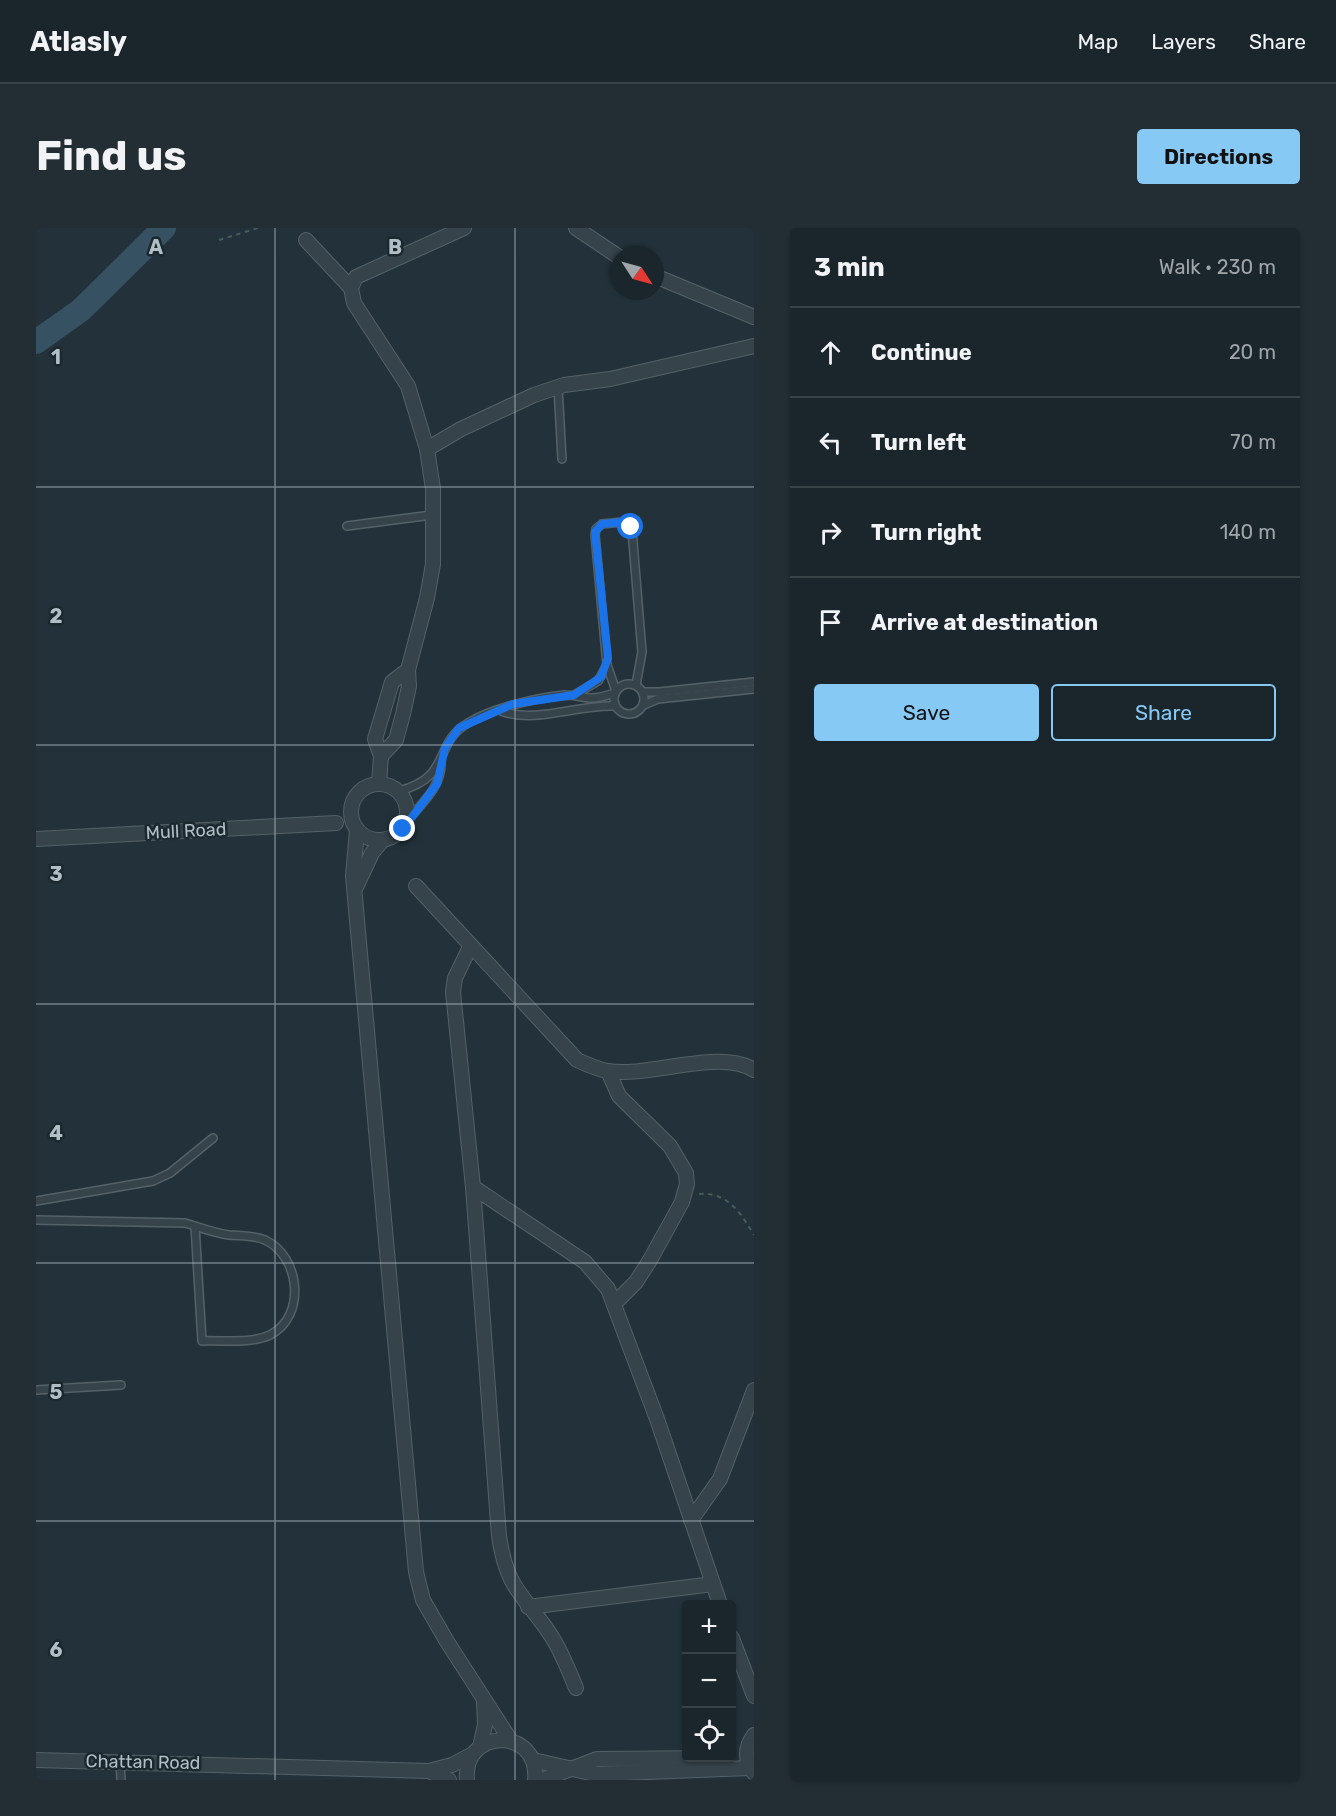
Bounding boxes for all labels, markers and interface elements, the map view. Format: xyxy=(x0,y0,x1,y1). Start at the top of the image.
text: Atlasly xyxy=(30,25,127,58)
text: Map xyxy=(1077,29,1118,54)
text: Layers xyxy=(1151,29,1216,54)
text: Share xyxy=(1249,29,1306,54)
button: Directions xyxy=(1137,129,1300,184)
text: Find us xyxy=(36,131,187,181)
text: A xyxy=(149,235,164,259)
text: B xyxy=(388,235,402,259)
north arrow xyxy=(610,246,664,300)
text: 3 min xyxy=(814,252,885,283)
text: Walk · 230 m xyxy=(1159,255,1276,279)
icon: ahead xyxy=(814,336,847,369)
text: Continue xyxy=(871,339,972,366)
text: 20 m xyxy=(1229,340,1276,364)
text: 1 xyxy=(51,345,61,369)
icon: left xyxy=(814,426,847,459)
text: Turn left xyxy=(871,429,966,456)
text: 70 m xyxy=(1230,430,1276,454)
route start xyxy=(617,513,643,539)
icon: right xyxy=(814,516,847,549)
text: Turn right xyxy=(871,519,981,546)
text: 140 m xyxy=(1220,520,1276,544)
text: 2 xyxy=(50,604,63,628)
icon: arrive xyxy=(814,606,847,639)
text: Arrive at destination xyxy=(871,609,1098,636)
button: Save xyxy=(814,684,1039,741)
button: Share xyxy=(1051,684,1276,741)
route end xyxy=(389,815,415,841)
street label: Mull Road xyxy=(145,818,227,844)
text: 3 xyxy=(49,862,63,886)
text: 4 xyxy=(49,1121,63,1145)
text: 5 xyxy=(50,1380,63,1404)
map controls xyxy=(682,1600,736,1762)
button: + xyxy=(682,1600,736,1654)
text: 6 xyxy=(49,1638,63,1662)
button: − xyxy=(682,1654,736,1708)
button: locate xyxy=(682,1708,736,1762)
street label: Chattan Road xyxy=(85,1750,201,1774)

